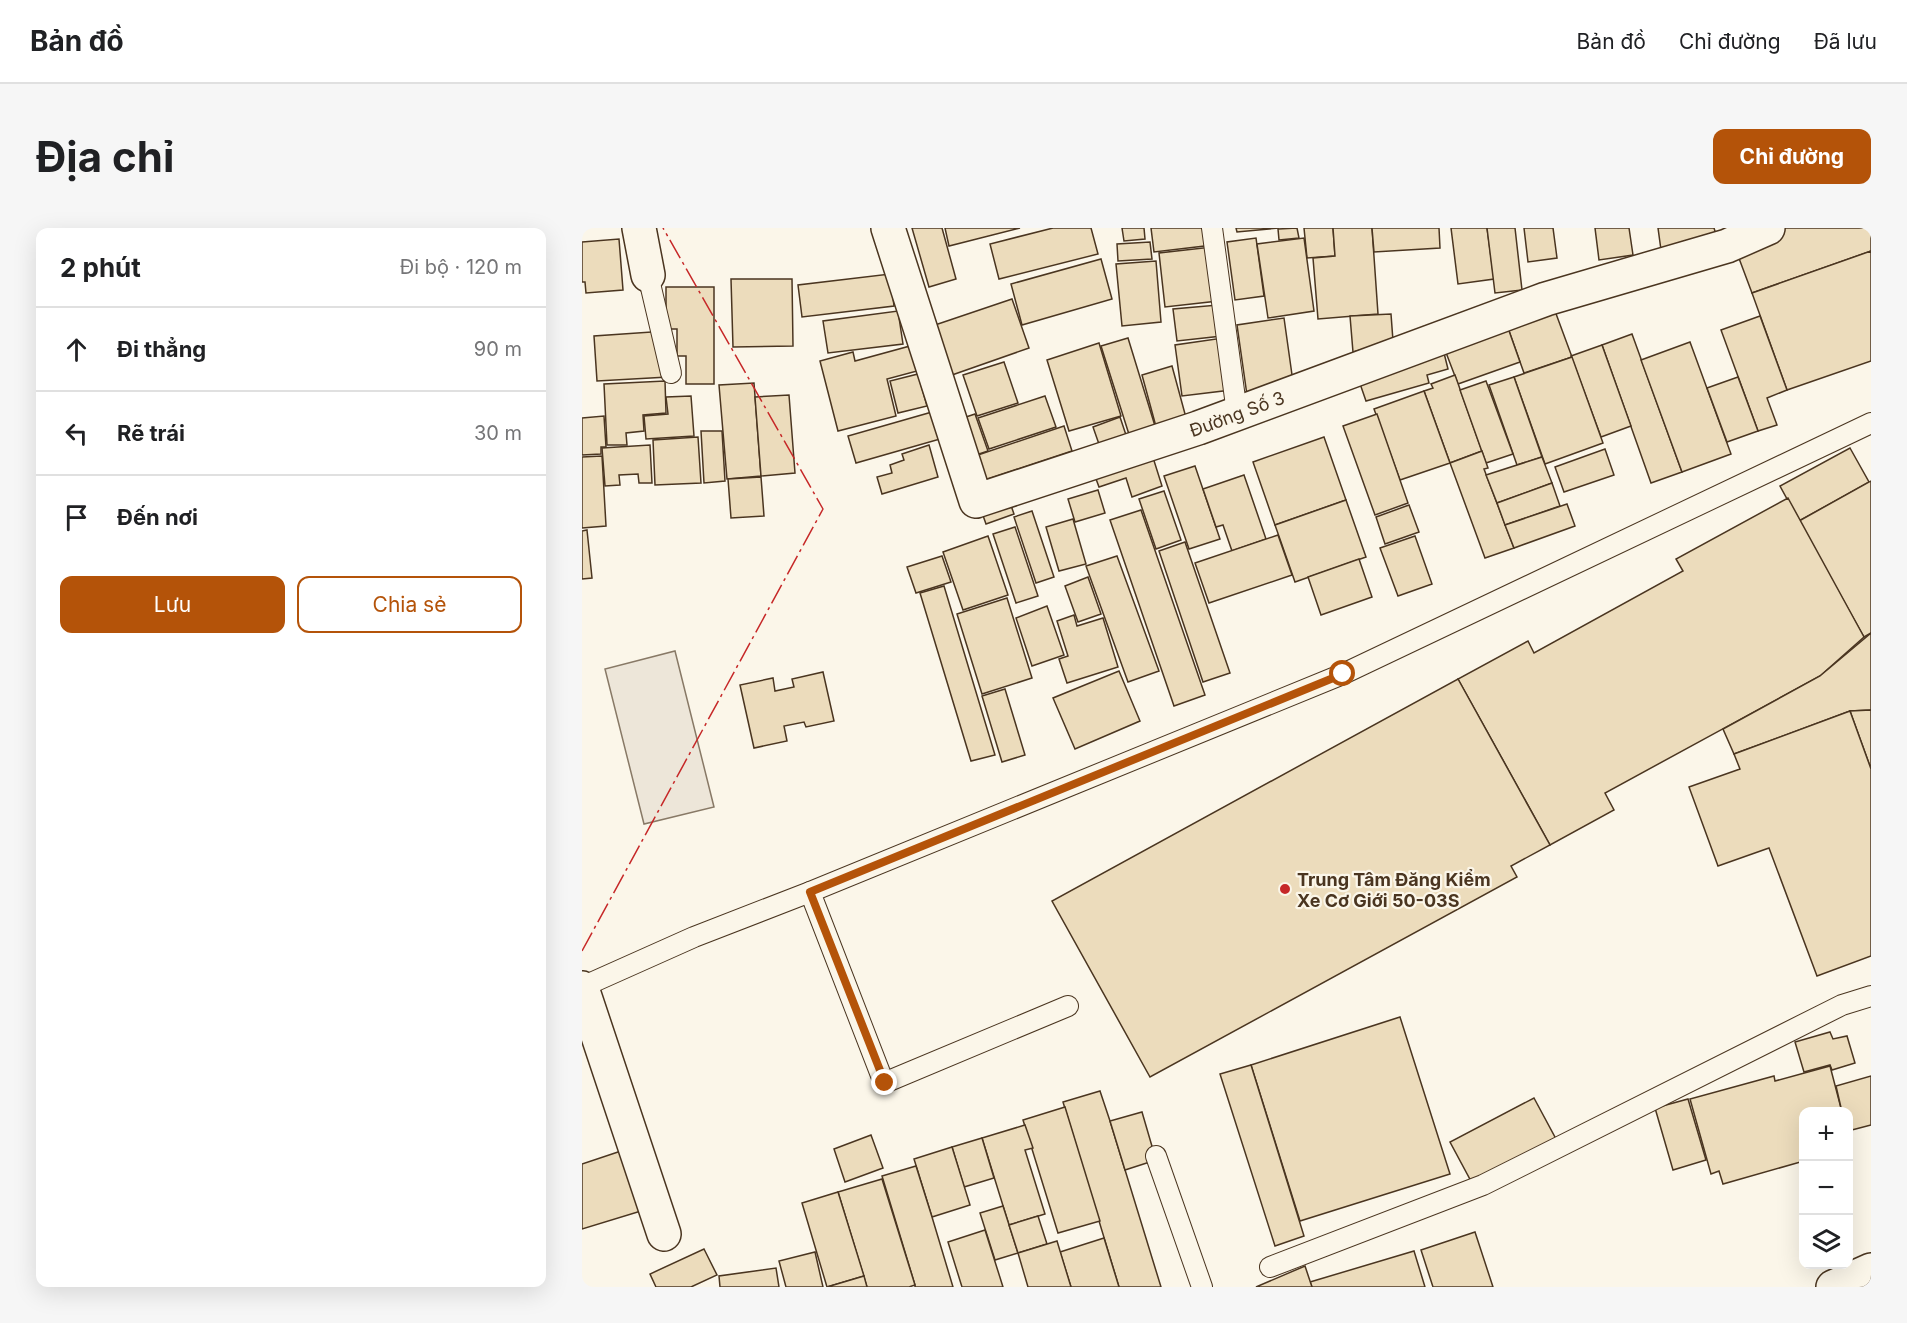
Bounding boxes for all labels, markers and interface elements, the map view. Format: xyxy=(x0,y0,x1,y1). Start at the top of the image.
text: Bản đồ xyxy=(30,24,124,58)
text: Bản đồ xyxy=(1577,29,1646,54)
text: Chỉ đường xyxy=(1679,29,1781,54)
text: Đã lưu xyxy=(1814,29,1877,54)
button: Chỉ đường xyxy=(1713,129,1871,184)
text: Địa chỉ xyxy=(36,131,174,182)
text: 2 phút xyxy=(60,252,141,283)
text: Đi bộ · 120 m xyxy=(400,255,522,279)
icon: ahead xyxy=(60,333,93,366)
text: Đi thẳng xyxy=(117,336,206,362)
text: 90 m xyxy=(474,337,522,361)
street label: Đường Số 3 xyxy=(1187,386,1287,441)
icon: left xyxy=(60,417,93,450)
text: Rẽ trái xyxy=(117,420,185,446)
text: 30 m xyxy=(474,421,522,445)
icon: arrive xyxy=(60,501,93,534)
text: Đến nơi xyxy=(117,504,198,530)
button: Lưu xyxy=(60,576,285,633)
button: Chia sẻ xyxy=(297,576,522,633)
route start xyxy=(1329,660,1355,686)
place label: Trung Tâm Đăng Kiểm Xe Cơ Giới 50-03S xyxy=(1297,869,1491,911)
marker: Trung Tâm Đăng Kiểm Xe Cơ Giới 50-03S xyxy=(1278,882,1292,896)
route end xyxy=(871,1069,897,1095)
map controls xyxy=(1799,1107,1853,1269)
button: + xyxy=(1799,1107,1853,1161)
button: − xyxy=(1799,1161,1853,1215)
button: layers xyxy=(1799,1215,1853,1269)

